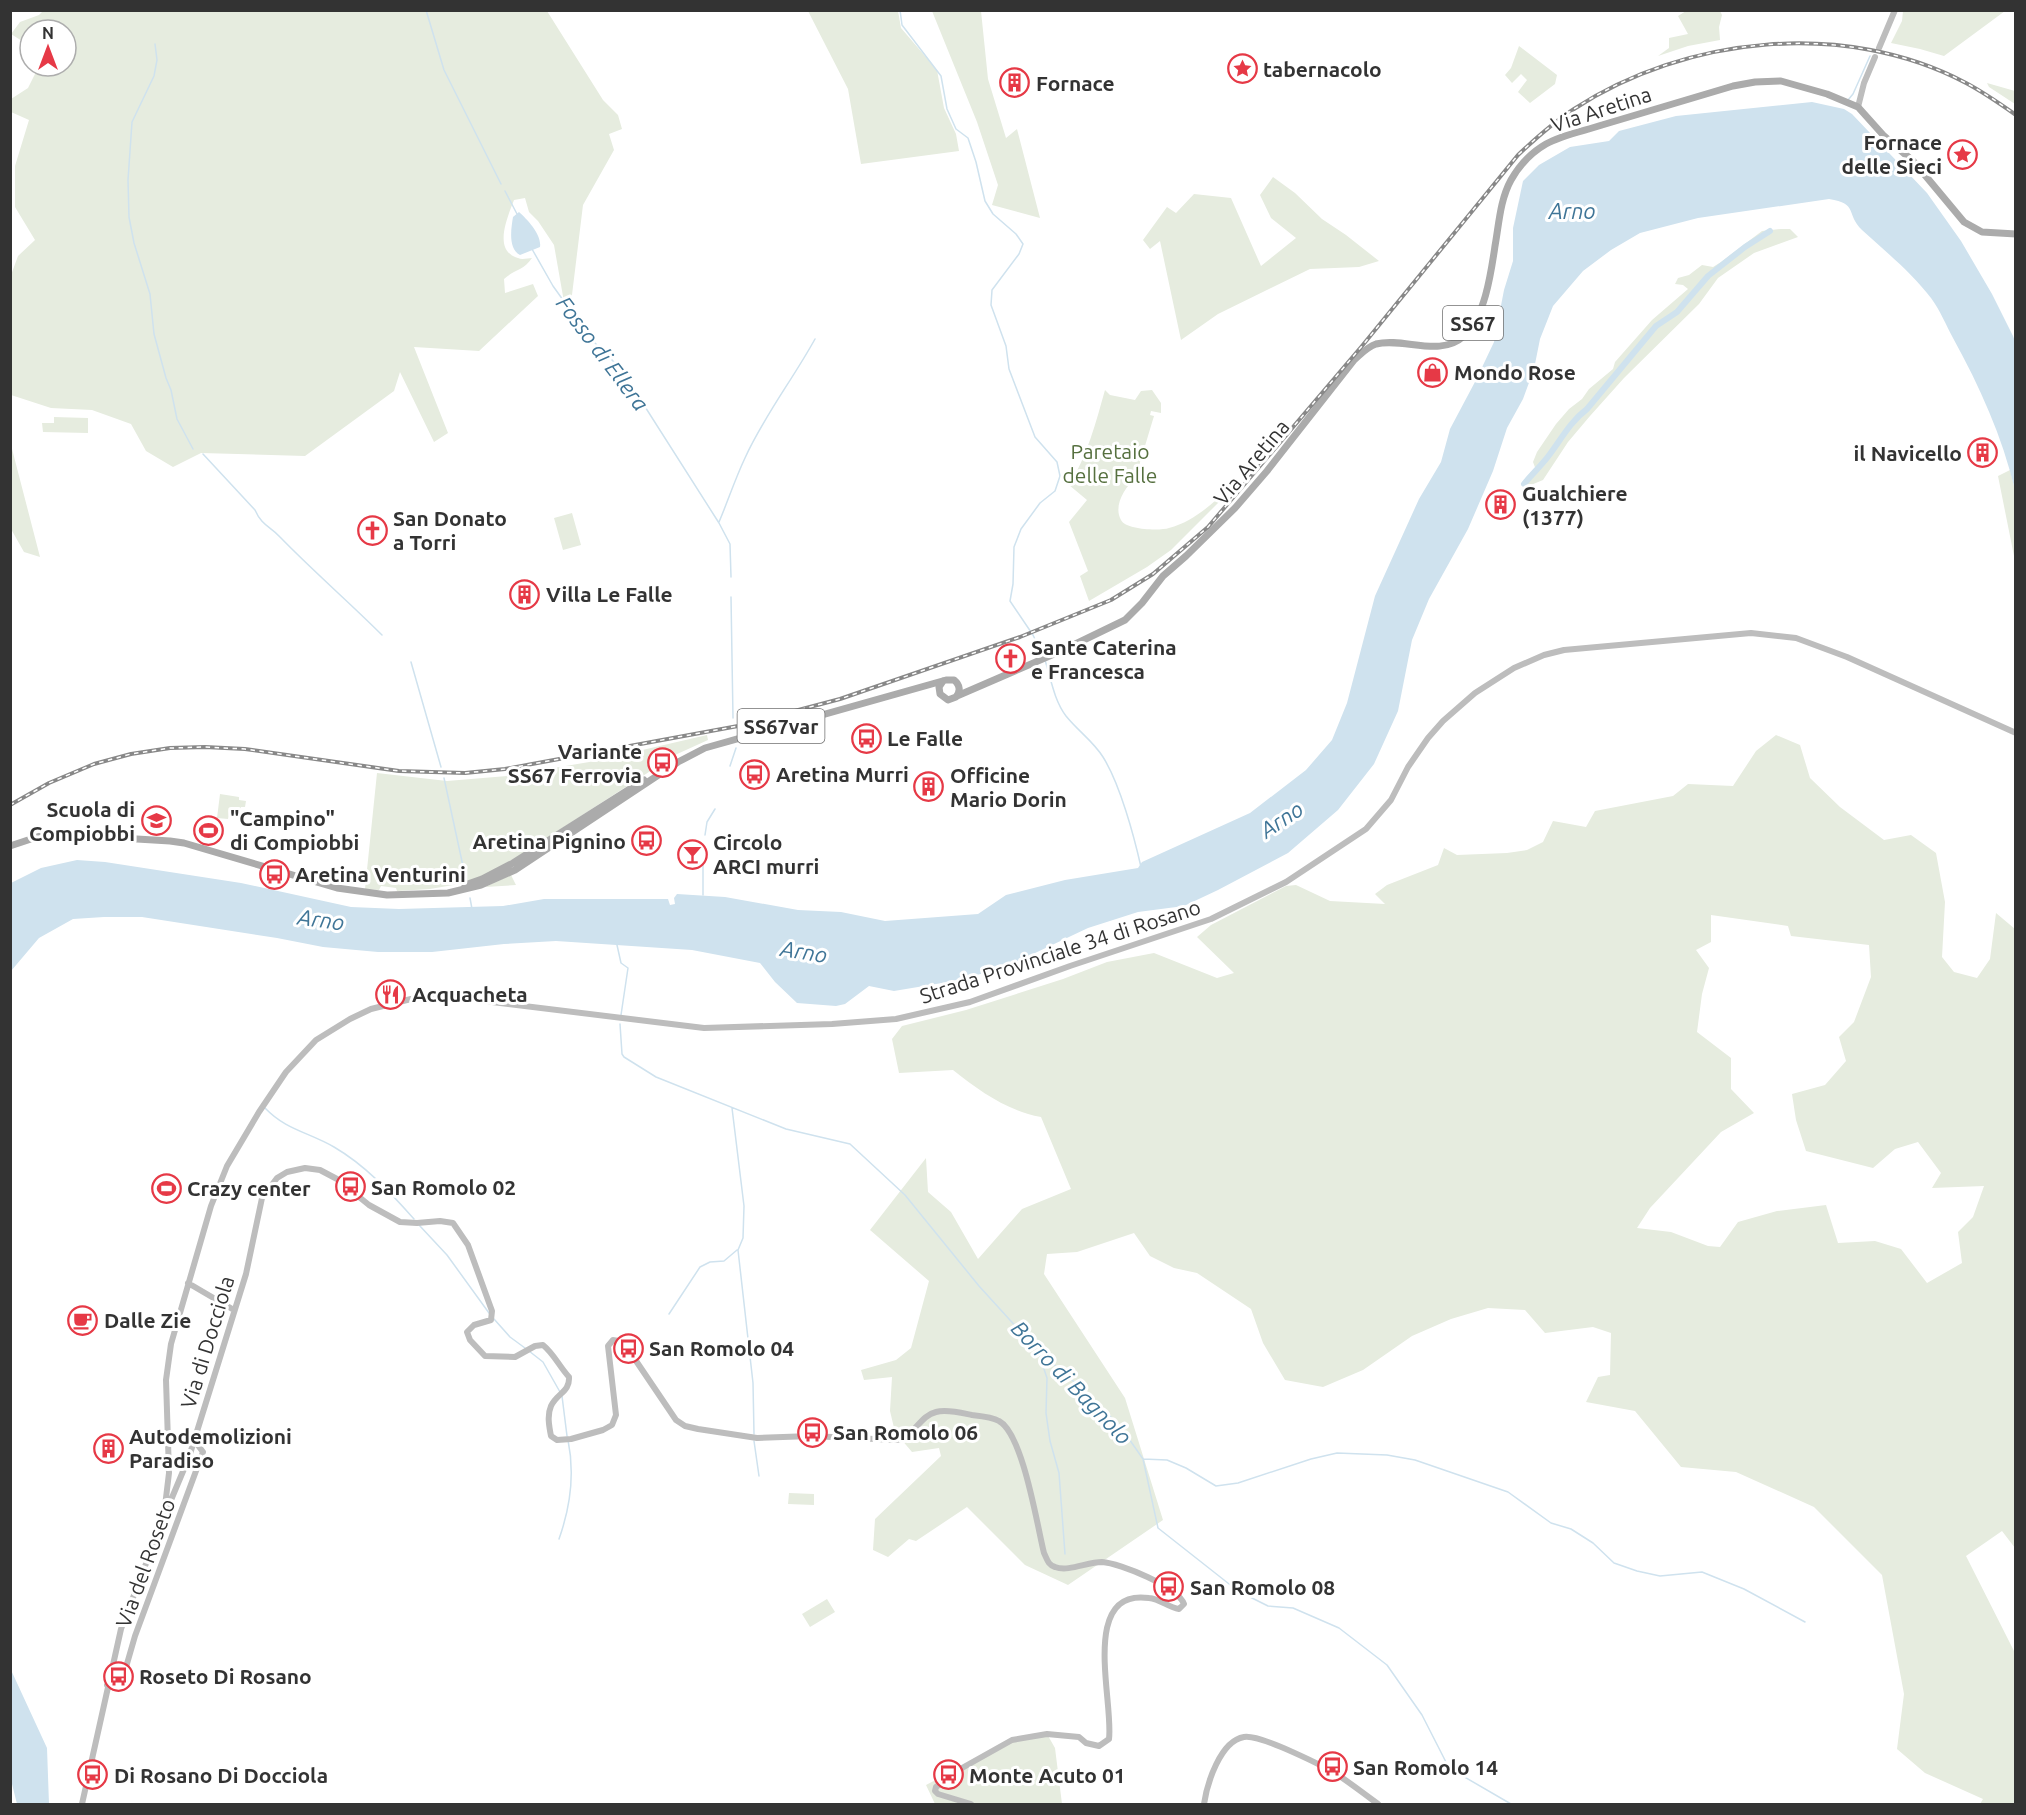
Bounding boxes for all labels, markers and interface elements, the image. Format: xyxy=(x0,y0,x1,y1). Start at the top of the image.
north arrow xyxy=(18,18,78,78)
text: N xyxy=(42,24,54,42)
place icon: tabernacolo xyxy=(1226,53,1258,85)
place label: tabernacolo xyxy=(1263,57,1382,81)
building icon: Fornace xyxy=(999,67,1031,99)
place label: Fornace xyxy=(1036,71,1115,95)
street label: Via Aretina xyxy=(1548,82,1654,136)
place label: Fornace delle Sieci xyxy=(1842,130,1942,178)
place icon: Fornace delle Sieci xyxy=(1947,138,1979,170)
water label: Arno xyxy=(1548,198,1595,223)
water label: Fosso di Ellera xyxy=(552,291,654,415)
road number: SS67 xyxy=(1443,306,1503,340)
shop icon: Mondo Rose xyxy=(1417,356,1449,388)
place label: Mondo Rose xyxy=(1454,360,1576,384)
street label: Via Aretina xyxy=(1208,414,1294,510)
building icon: il Navicello xyxy=(1967,437,1999,469)
park label: Paretaio delle Falle xyxy=(1063,439,1157,487)
place label: il Navicello xyxy=(1854,441,1962,465)
place label: Gualchiere (1377) xyxy=(1522,481,1628,529)
building icon: Gualchiere (1377) xyxy=(1485,489,1517,521)
place label: San Donato a Torri xyxy=(393,506,507,554)
church icon: San Donato a Torri xyxy=(356,514,388,546)
building icon: Villa Le Falle xyxy=(509,578,541,610)
place label: Villa Le Falle xyxy=(546,582,673,606)
place label: Sante Caterina e Francesca xyxy=(1031,635,1177,683)
church icon: Sante Caterina e Francesca xyxy=(994,643,1026,675)
road number: SS67var xyxy=(738,709,824,743)
bus stop icon: Le Falle xyxy=(850,722,882,754)
place label: Le Falle xyxy=(887,726,963,750)
place label: Variante SS67 Ferrovia xyxy=(508,739,642,787)
bus stop icon: Variante SS67 Ferrovia xyxy=(647,747,679,779)
bus stop icon: Aretina Murri xyxy=(739,758,771,790)
place label: Aretina Murri xyxy=(776,762,909,786)
place label: Officine Mario Dorin xyxy=(950,763,1067,811)
building icon: Officine Mario Dorin xyxy=(913,771,945,803)
water label: Arno xyxy=(1254,796,1307,843)
place label: Scuola di Compiobbi xyxy=(29,797,135,845)
school or university icon: Scuola di Compiobbi xyxy=(140,805,172,837)
place label: "Campino" di Compiobbi xyxy=(230,806,359,854)
sports icon: "Campino" di Compiobbi xyxy=(193,814,225,846)
bus stop icon: Aretina Pignino xyxy=(631,825,663,857)
place label: Aretina Pignino xyxy=(473,829,626,853)
place label: Circolo ARCI murri xyxy=(713,830,819,878)
bar icon: Circolo ARCI murri xyxy=(676,838,708,870)
bus stop icon: Aretina Venturini xyxy=(258,858,290,890)
place label: Aretina Venturini xyxy=(295,862,466,886)
street label: Strada Provinciale 34 di Rosano xyxy=(917,894,1203,1008)
water label: Arno xyxy=(295,903,346,935)
water label: Arno xyxy=(778,935,829,967)
restaurant icon: Acquacheta xyxy=(375,978,407,1010)
place label: Acquacheta xyxy=(412,982,528,1006)
bus stop icon: San Romolo 02 xyxy=(334,1171,366,1203)
sports icon: Crazy center xyxy=(150,1172,182,1204)
place label: San Romolo 02 xyxy=(371,1175,516,1199)
place label: Crazy center xyxy=(187,1176,311,1200)
street label: Via di Docciola xyxy=(175,1273,239,1411)
cafe icon: Dalle Zie xyxy=(67,1304,99,1336)
place label: Dalle Zie xyxy=(104,1308,191,1332)
water label: Borro di Bagnolo xyxy=(1007,1315,1137,1449)
bus stop icon: San Romolo 04 xyxy=(612,1332,644,1364)
place label: San Romolo 04 xyxy=(649,1336,794,1360)
bus stop icon: San Romolo 06 xyxy=(796,1416,828,1448)
place label: San Romolo 06 xyxy=(833,1420,978,1444)
place label: Autodemolizioni Paradiso xyxy=(129,1424,292,1472)
building icon: Autodemolizioni Paradiso xyxy=(92,1432,124,1464)
street label: Via del Roseto xyxy=(111,1495,179,1631)
bus stop icon: San Romolo 08 xyxy=(1153,1571,1185,1603)
place label: San Romolo 08 xyxy=(1190,1575,1335,1599)
bus stop icon: Roseto Di Rosano xyxy=(102,1660,134,1692)
place label: Roseto Di Rosano xyxy=(139,1664,312,1688)
bus stop icon: San Romolo 14 xyxy=(1316,1751,1348,1783)
place label: San Romolo 14 xyxy=(1353,1755,1498,1779)
bus stop icon: Di Rosano Di Docciola xyxy=(77,1759,109,1791)
bus stop icon: Monte Acuto 01 xyxy=(932,1759,964,1791)
place label: Di Rosano Di Docciola xyxy=(114,1763,328,1787)
place label: Monte Acuto 01 xyxy=(969,1763,1126,1787)

